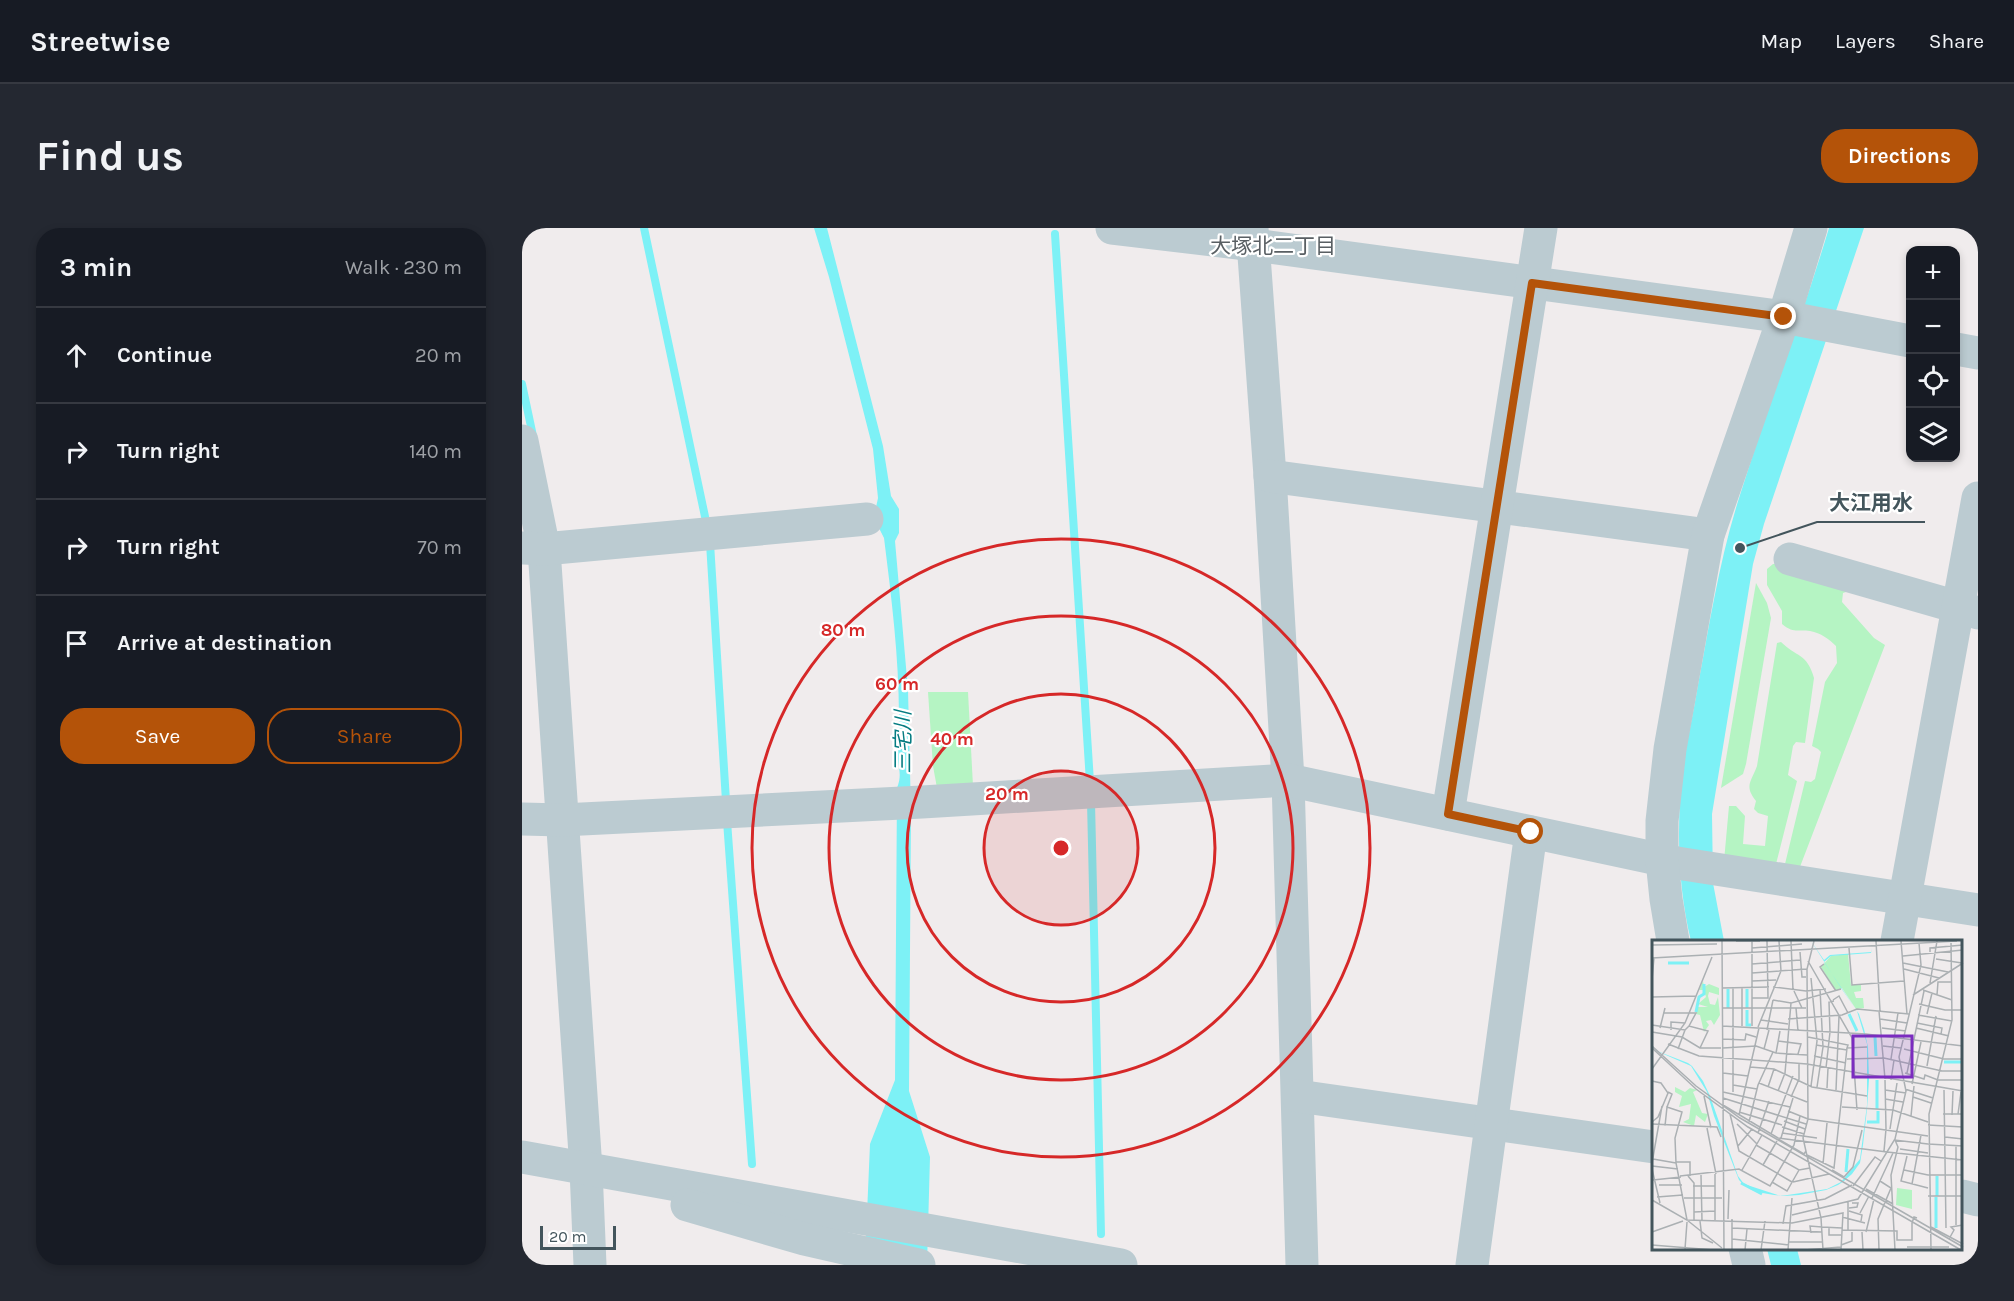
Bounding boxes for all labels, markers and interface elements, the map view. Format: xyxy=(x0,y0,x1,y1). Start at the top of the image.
text: Streetwise xyxy=(30,25,171,58)
text: Map xyxy=(1760,29,1802,53)
text: Layers xyxy=(1835,29,1896,53)
text: Share xyxy=(1929,29,1984,53)
button: Directions xyxy=(1821,129,1978,183)
text: Find us xyxy=(36,131,184,181)
district label: 大塚北二丁目 xyxy=(1210,234,1336,258)
map controls xyxy=(1906,246,1960,462)
button: + xyxy=(1906,246,1960,300)
text: 3 min xyxy=(60,252,132,283)
text: Walk · 230 m xyxy=(345,256,462,279)
button: − xyxy=(1906,300,1960,354)
route end xyxy=(1770,303,1796,329)
icon: ahead xyxy=(60,339,93,372)
text: Continue xyxy=(117,342,212,368)
text: 20 m xyxy=(415,344,462,367)
button: locate xyxy=(1906,354,1960,408)
button: layers xyxy=(1906,408,1960,462)
icon: right xyxy=(60,435,93,468)
text: Turn right xyxy=(117,438,220,464)
text: 140 m xyxy=(409,440,462,463)
callout: 大江用水 xyxy=(1817,483,1925,522)
text: 大江用水 xyxy=(1829,491,1913,515)
icon: right xyxy=(60,531,93,564)
text: Turn right xyxy=(117,534,220,560)
text: 70 m xyxy=(417,536,462,559)
text: 80 m xyxy=(821,619,865,641)
icon: arrive xyxy=(60,627,93,660)
text: Arrive at destination xyxy=(117,630,332,656)
text: 60 m xyxy=(875,673,919,695)
button: Save xyxy=(60,708,255,764)
button: Share xyxy=(267,708,462,764)
water label: 三宅川 xyxy=(891,709,915,774)
text: 40 m xyxy=(930,728,974,750)
text: 20 m xyxy=(985,783,1029,805)
route start xyxy=(1517,818,1543,844)
centre of rings xyxy=(1051,838,1071,858)
inset map xyxy=(1652,940,1963,1250)
scale bar xyxy=(540,1223,616,1250)
text: 20 m xyxy=(549,1227,587,1246)

